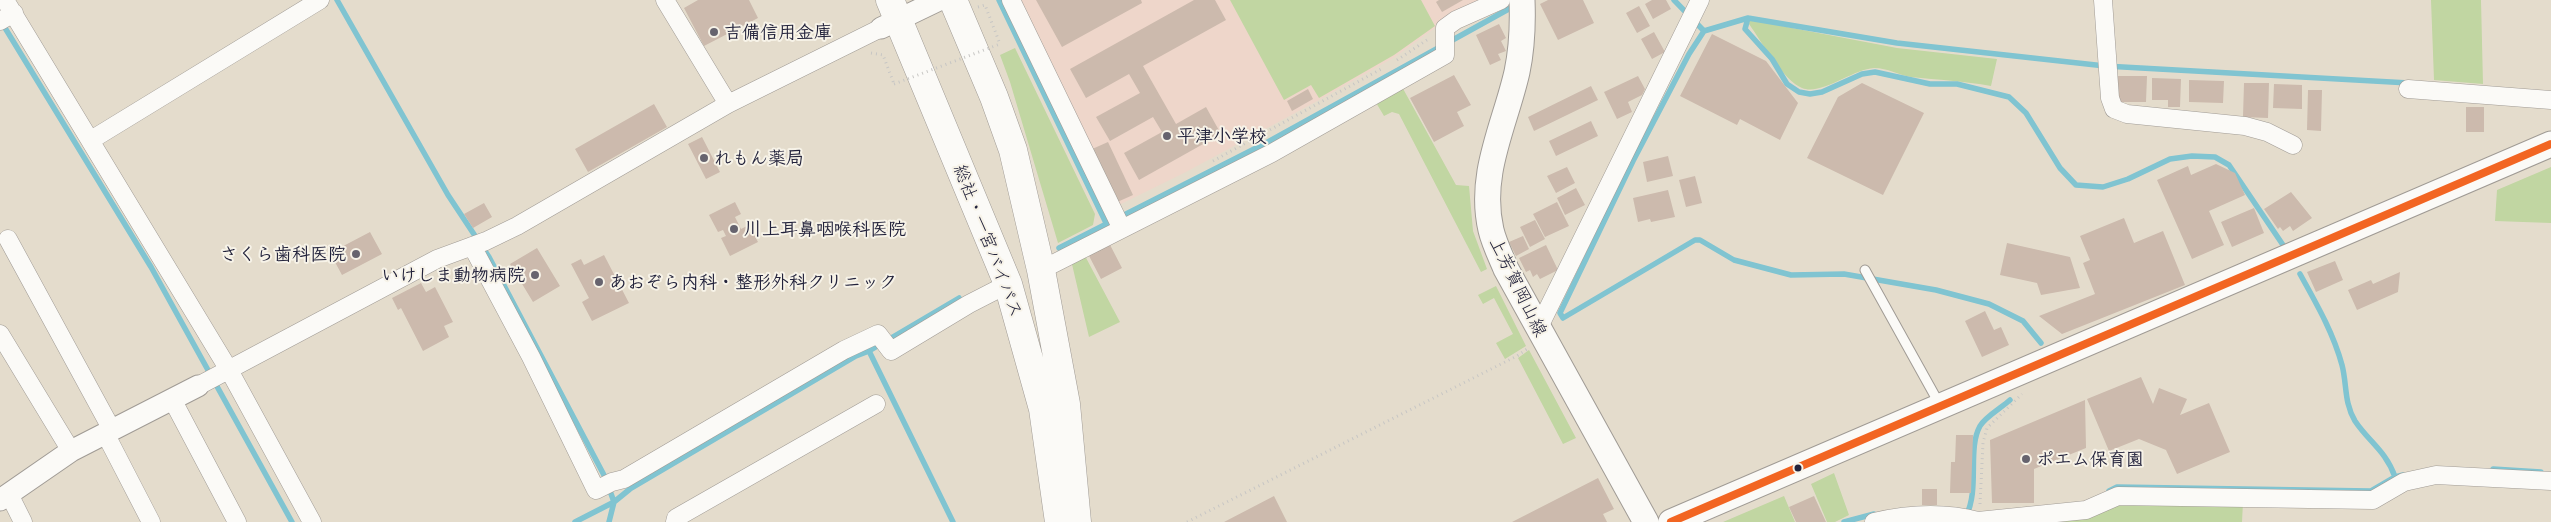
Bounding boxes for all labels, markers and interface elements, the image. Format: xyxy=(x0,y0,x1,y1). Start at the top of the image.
place label: 吉備信用金庫 xyxy=(724,21,832,43)
marker: 吉備信用金庫 xyxy=(708,26,720,38)
place label: 平津小学校 xyxy=(1177,125,1267,147)
marker: 平津小学校 xyxy=(1161,130,1173,142)
place label: れもん薬局 xyxy=(714,147,804,169)
marker: れもん薬局 xyxy=(698,152,710,164)
street label: 総社・一宮バイパス xyxy=(949,162,1027,320)
place label: 川上耳鼻咽喉科医院 xyxy=(744,218,906,240)
marker: 川上耳鼻咽喉科医院 xyxy=(728,223,740,235)
street label: 上芳賀岡山線 xyxy=(1485,234,1551,340)
place label: さくら歯科医院 xyxy=(220,243,346,265)
marker: さくら歯科医院 xyxy=(350,248,362,260)
place label: いけしま動物病院 xyxy=(381,264,525,286)
marker: いけしま動物病院 xyxy=(529,269,541,281)
place label: あおぞら内科・整形外科クリニック xyxy=(609,271,897,293)
marker: あおぞら内科・整形外科クリニック xyxy=(593,276,605,288)
place label: ポエム保育園 xyxy=(2036,448,2144,470)
marker: ポエム保育園 xyxy=(2020,453,2032,465)
unlabelled marker xyxy=(1793,463,1803,473)

